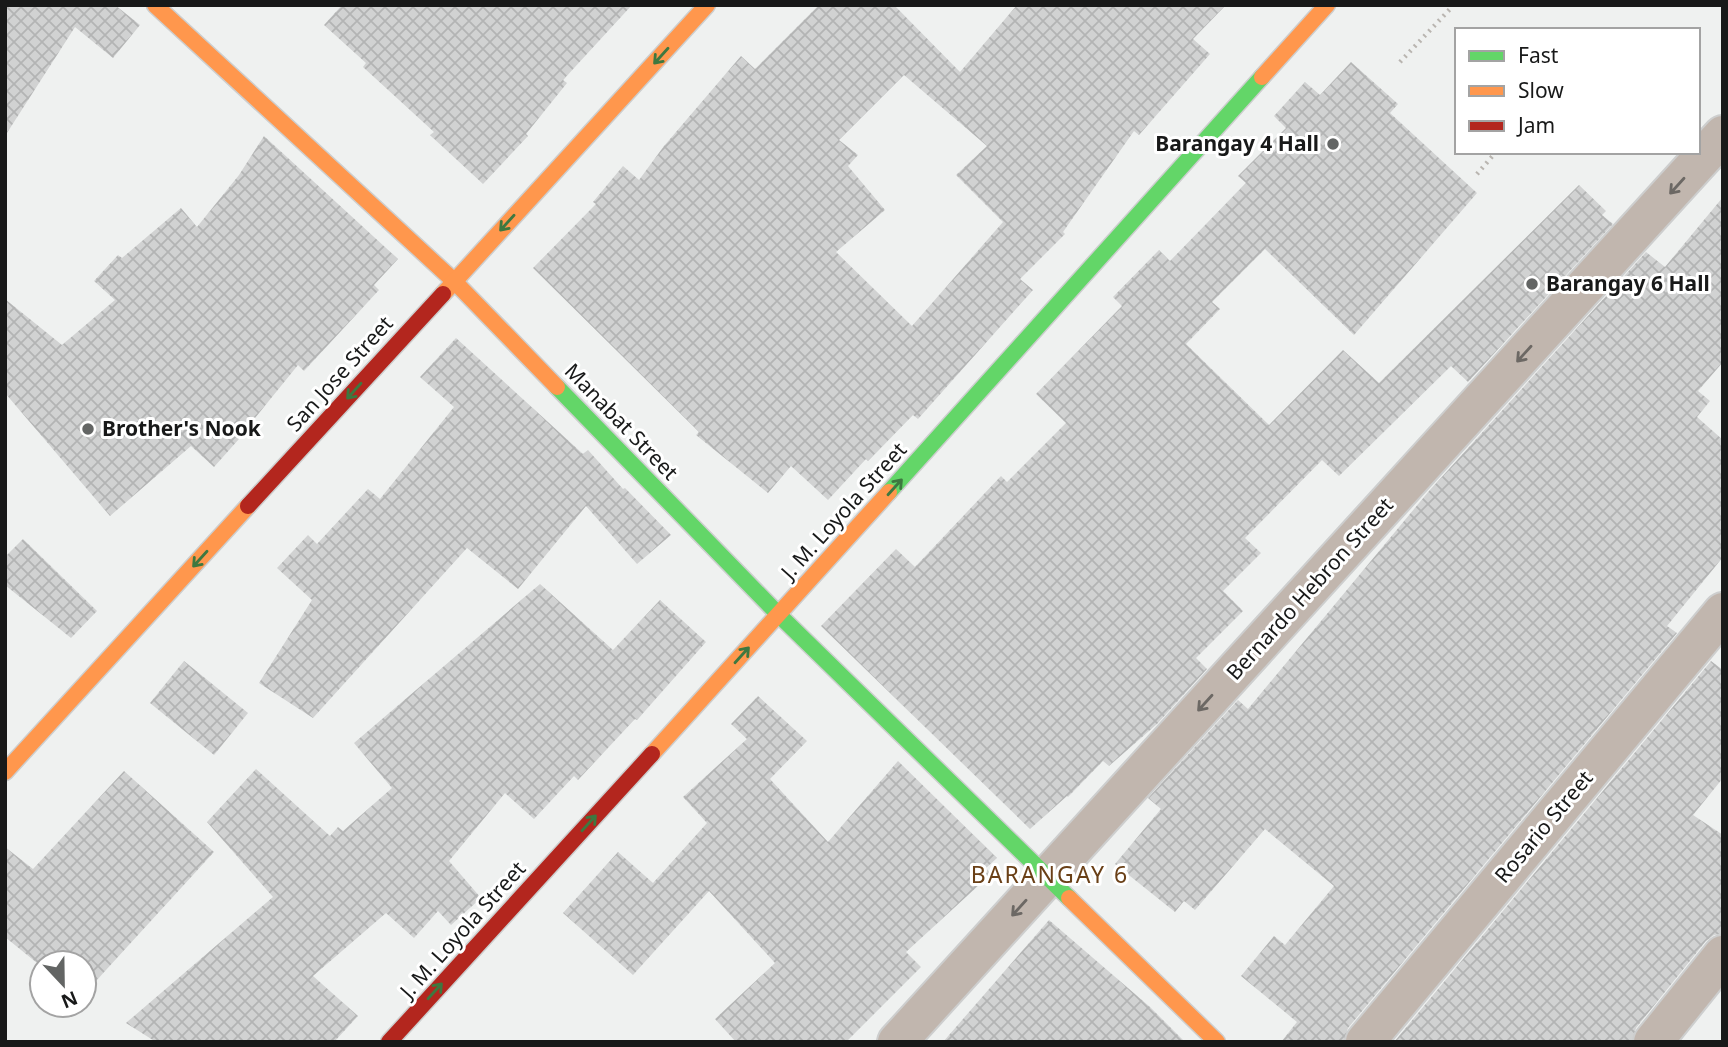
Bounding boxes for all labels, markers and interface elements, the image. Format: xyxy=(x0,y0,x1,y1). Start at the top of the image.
legend xyxy=(1455,28,1700,154)
text: Fast xyxy=(1518,41,1559,69)
one-way arrow xyxy=(652,47,669,64)
text: Slow xyxy=(1518,76,1564,104)
text: Jam xyxy=(1516,111,1555,139)
place label: Barangay 4 Hall xyxy=(1155,129,1319,157)
marker: Barangay 4 Hall xyxy=(1325,136,1341,152)
one-way arrow xyxy=(1669,177,1685,195)
one-way arrow xyxy=(499,214,515,232)
place label: Barangay 6 Hall xyxy=(1546,269,1710,297)
marker: Barangay 6 Hall xyxy=(1524,276,1540,292)
street label: San Jose Street xyxy=(280,309,399,437)
one-way arrow xyxy=(1515,345,1532,362)
street label: Manabat Street xyxy=(559,357,685,486)
one-way arrow xyxy=(345,382,362,399)
place label: Brother's Nook xyxy=(102,414,262,442)
marker: Brother's Nook xyxy=(80,421,96,437)
street label: J. M. Loyola Street xyxy=(773,436,912,586)
one-way arrow xyxy=(886,478,902,496)
street label: Bernardo Hebron Street xyxy=(1220,491,1399,686)
one-way arrow xyxy=(192,550,208,568)
one-way arrow xyxy=(734,646,750,664)
one-way arrow xyxy=(1197,694,1214,711)
street label: Rosario Street xyxy=(1488,764,1599,888)
one-way arrow xyxy=(581,814,597,832)
street label: J. M. Loyola Street xyxy=(392,855,531,1005)
district label: BARANGAY 6 xyxy=(971,858,1129,890)
one-way arrow xyxy=(1011,899,1028,916)
north arrow xyxy=(28,949,98,1019)
one-way arrow xyxy=(427,983,444,1000)
text: N xyxy=(57,985,81,1015)

